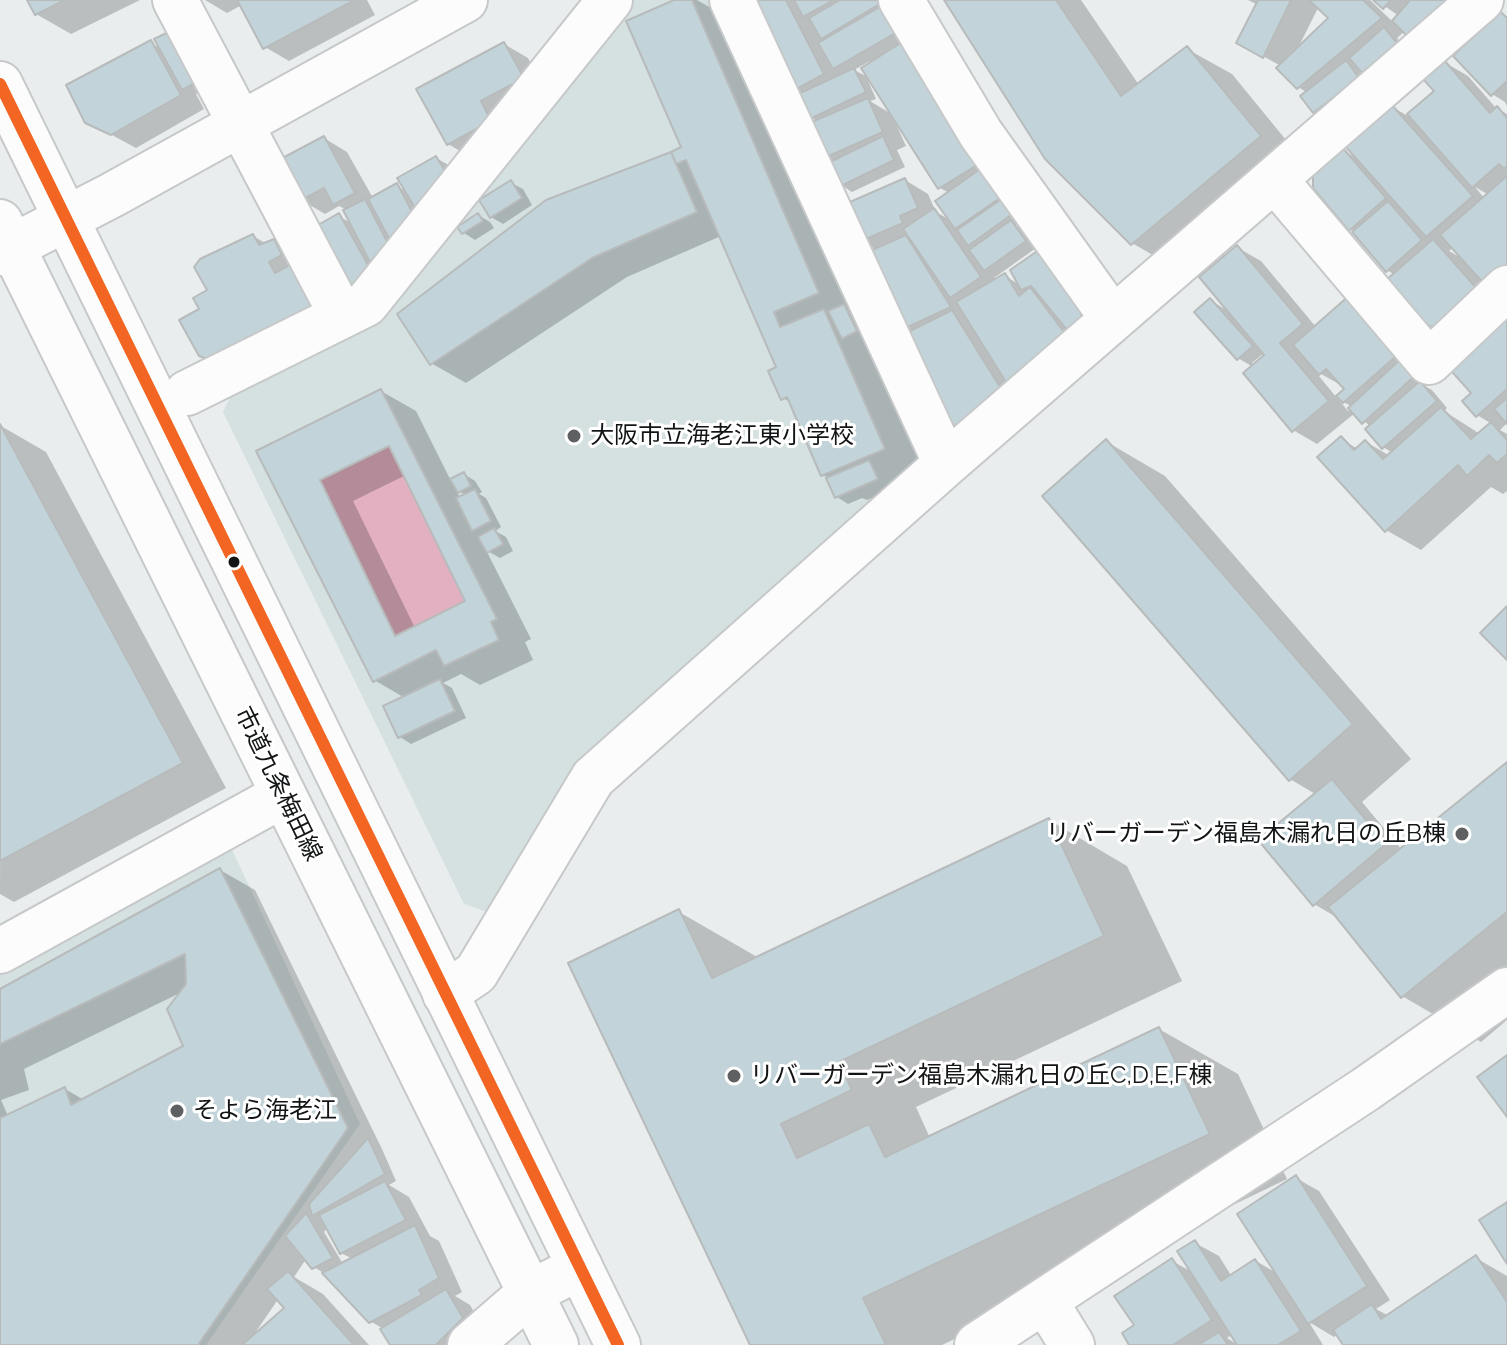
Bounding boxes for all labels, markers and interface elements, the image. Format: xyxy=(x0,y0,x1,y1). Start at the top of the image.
place label: 大阪市立海老江東小学校 xyxy=(590,422,854,450)
marker: 大阪市立海老江東小学校 xyxy=(565,427,583,445)
unlabelled marker xyxy=(226,554,242,570)
street label: 市道九条梅田線 xyxy=(228,702,328,866)
place label: リバーガーデン福島木漏れ日の丘B棟 xyxy=(1046,820,1446,848)
marker: リバーガーデン福島木漏れ日の丘B棟 xyxy=(1453,825,1471,843)
place label: リバーガーデン福島木漏れ日の丘C,D,E,F棟 xyxy=(750,1062,1212,1090)
marker: リバーガーデン福島木漏れ日の丘C,D,E,F棟 xyxy=(725,1067,743,1085)
place label: そよら海老江 xyxy=(193,1097,337,1125)
marker: そよら海老江 xyxy=(168,1102,186,1120)

